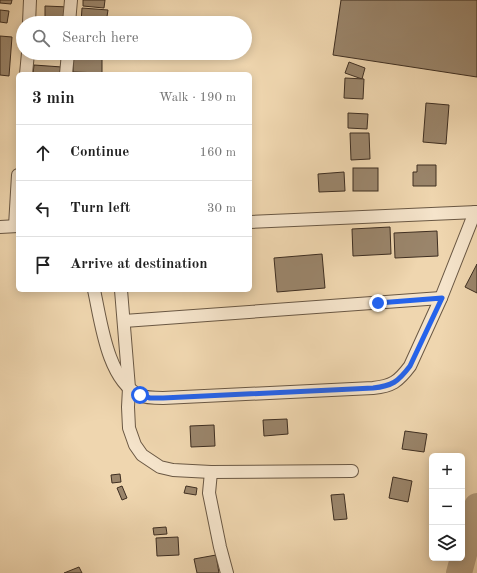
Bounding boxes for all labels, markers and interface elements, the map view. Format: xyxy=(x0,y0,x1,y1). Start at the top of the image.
search box xyxy=(16,16,252,60)
icon: search xyxy=(30,27,52,49)
text: Search here xyxy=(62,31,139,46)
text: 3 min xyxy=(32,90,75,107)
text: Walk · 190 m xyxy=(159,91,236,104)
icon: ahead xyxy=(32,142,54,164)
text: Continue xyxy=(70,145,129,160)
text: 160 m xyxy=(199,146,236,159)
icon: left xyxy=(32,198,54,220)
text: Turn left xyxy=(70,201,130,216)
text: 30 m xyxy=(207,202,236,215)
icon: arrive xyxy=(32,254,54,276)
text: Arrive at destination xyxy=(70,257,208,272)
route end xyxy=(369,294,387,312)
route start xyxy=(131,386,149,404)
map controls xyxy=(429,453,465,561)
button: + xyxy=(429,453,465,489)
button: − xyxy=(429,489,465,525)
button: layers xyxy=(429,525,465,561)

